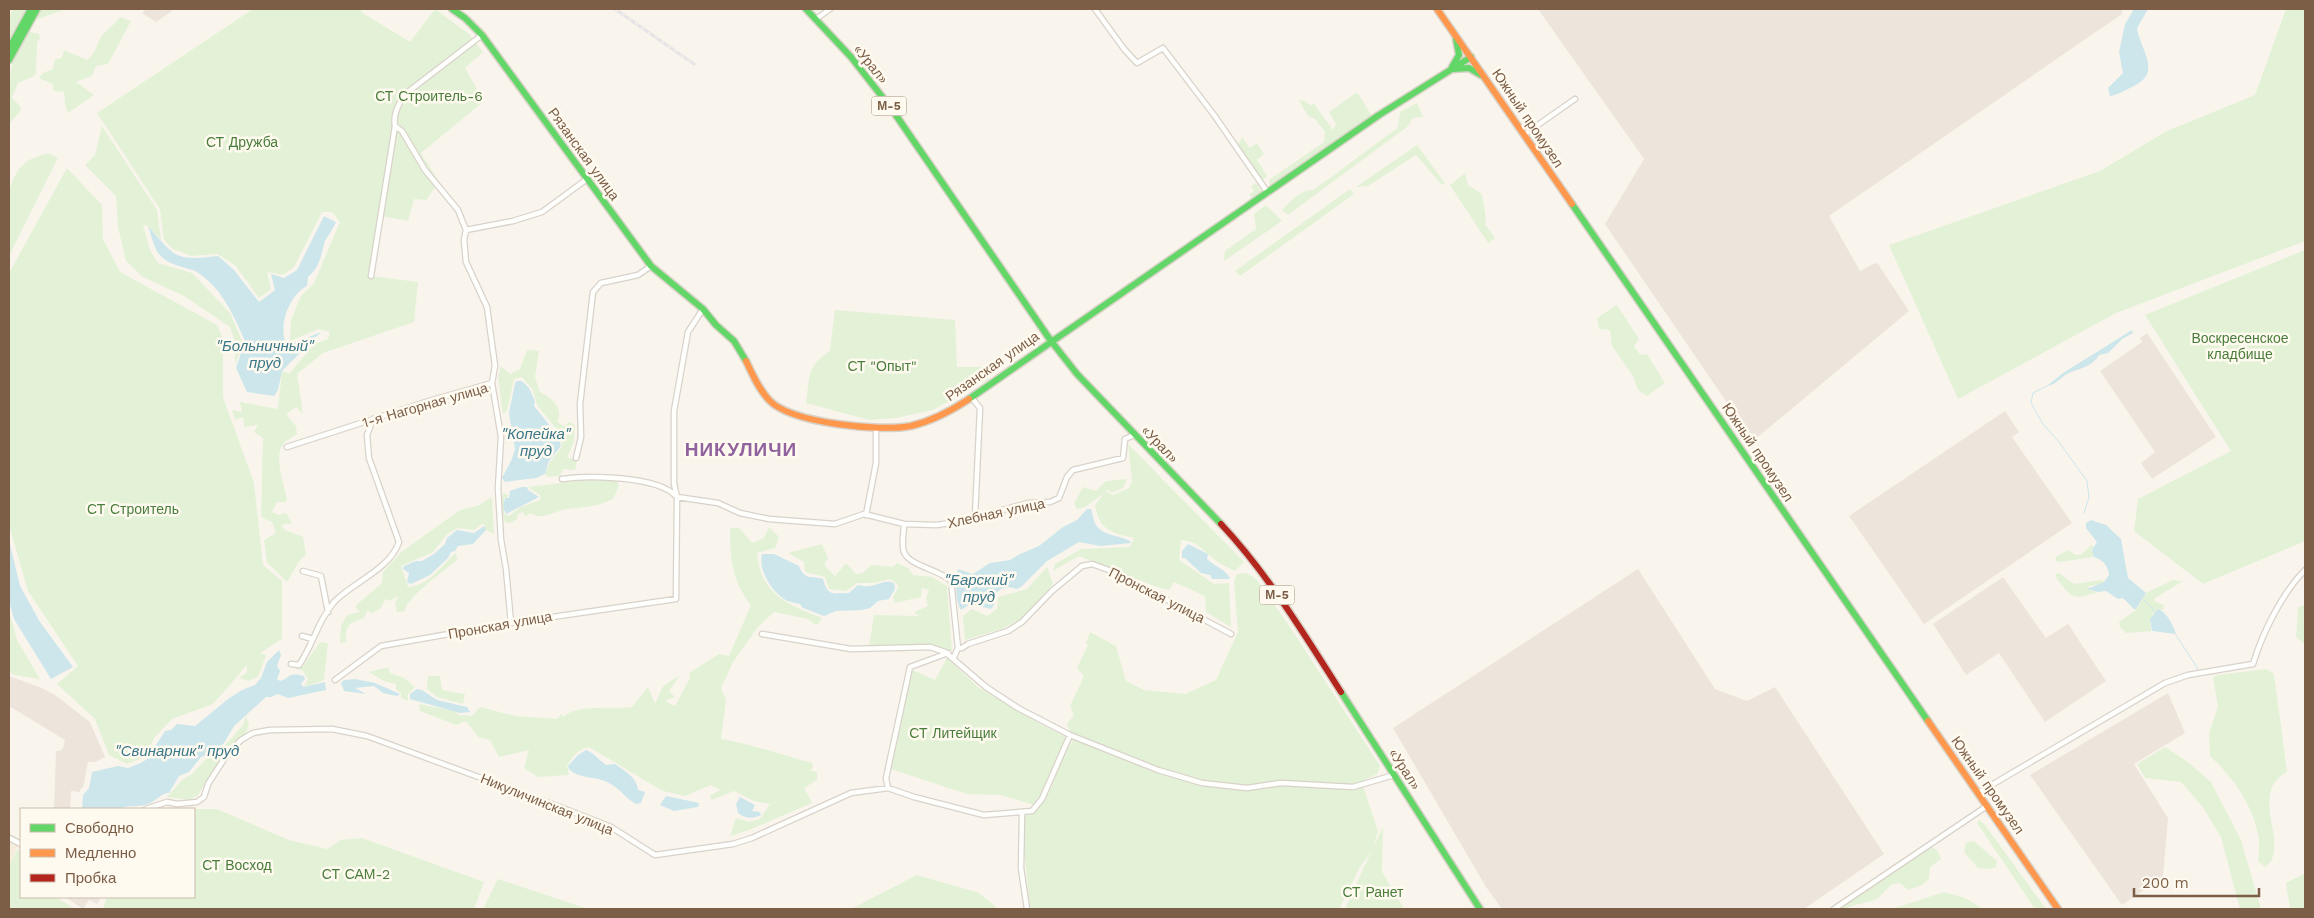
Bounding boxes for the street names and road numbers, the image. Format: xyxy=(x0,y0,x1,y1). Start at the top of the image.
street label: «Урал» xyxy=(850,41,892,87)
street label: Южный промузел xyxy=(1489,66,1567,170)
road number: М-5 xyxy=(872,96,906,115)
street label: Рязанская улица xyxy=(545,105,623,204)
street label: Рязанская улица xyxy=(942,328,1042,404)
street label: 1-я Нагорная улица xyxy=(361,379,490,431)
street label: Южный промузел xyxy=(1719,400,1797,504)
street label: «Урал» xyxy=(1138,422,1182,466)
street label: Хлебная улица xyxy=(946,495,1047,531)
street label: Пронская улица xyxy=(1106,564,1208,626)
road number: М-5 xyxy=(1260,586,1294,604)
street label: Пронская улица xyxy=(447,608,554,642)
street label: Южный промузел xyxy=(1948,733,2028,837)
street label: «Урал» xyxy=(1386,745,1424,793)
street label: Никуличинская улица xyxy=(478,770,616,838)

